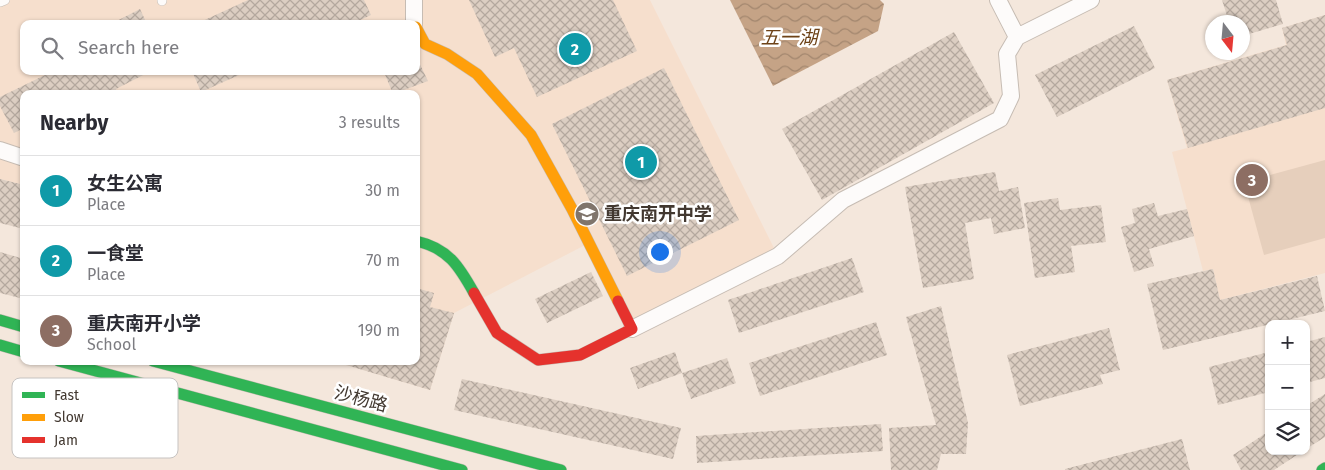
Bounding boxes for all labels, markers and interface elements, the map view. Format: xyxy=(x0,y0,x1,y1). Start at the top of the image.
north arrow xyxy=(1205,15,1250,60)
search box xyxy=(20,20,420,75)
water label: 五一湖 xyxy=(760,26,820,49)
pin: 2 xyxy=(559,30,591,68)
icon: search xyxy=(38,34,66,62)
text: Search here xyxy=(78,36,179,59)
text: Nearby xyxy=(40,110,108,136)
text: 3 results xyxy=(339,113,400,132)
pin: 1 xyxy=(625,143,657,181)
pin: 3 xyxy=(1236,161,1268,199)
text: 女生公寓 xyxy=(87,172,163,195)
text: 1 xyxy=(52,181,60,200)
text: 30 m xyxy=(365,181,400,200)
text: Place xyxy=(87,195,126,214)
school or university icon: 重庆南开中学 xyxy=(574,201,600,227)
place label: 重庆南开中学 xyxy=(604,203,712,225)
your location xyxy=(647,239,673,265)
text: 一食堂 xyxy=(87,242,144,265)
text: 2 xyxy=(52,251,60,270)
text: 70 m xyxy=(366,251,400,270)
text: Place xyxy=(87,265,126,284)
text: 重庆南开小学 xyxy=(87,312,201,335)
map controls xyxy=(1265,320,1310,455)
button: + xyxy=(1265,320,1310,365)
text: 3 xyxy=(52,321,60,340)
text: 190 m xyxy=(358,321,400,340)
text: School xyxy=(87,335,136,354)
button: − xyxy=(1265,365,1310,410)
legend xyxy=(12,378,178,458)
street label: 沙杨路 xyxy=(332,381,390,417)
text: Fast xyxy=(54,387,80,404)
text: Slow xyxy=(54,409,84,426)
button: layers xyxy=(1265,410,1310,455)
text: Jam xyxy=(54,432,78,449)

